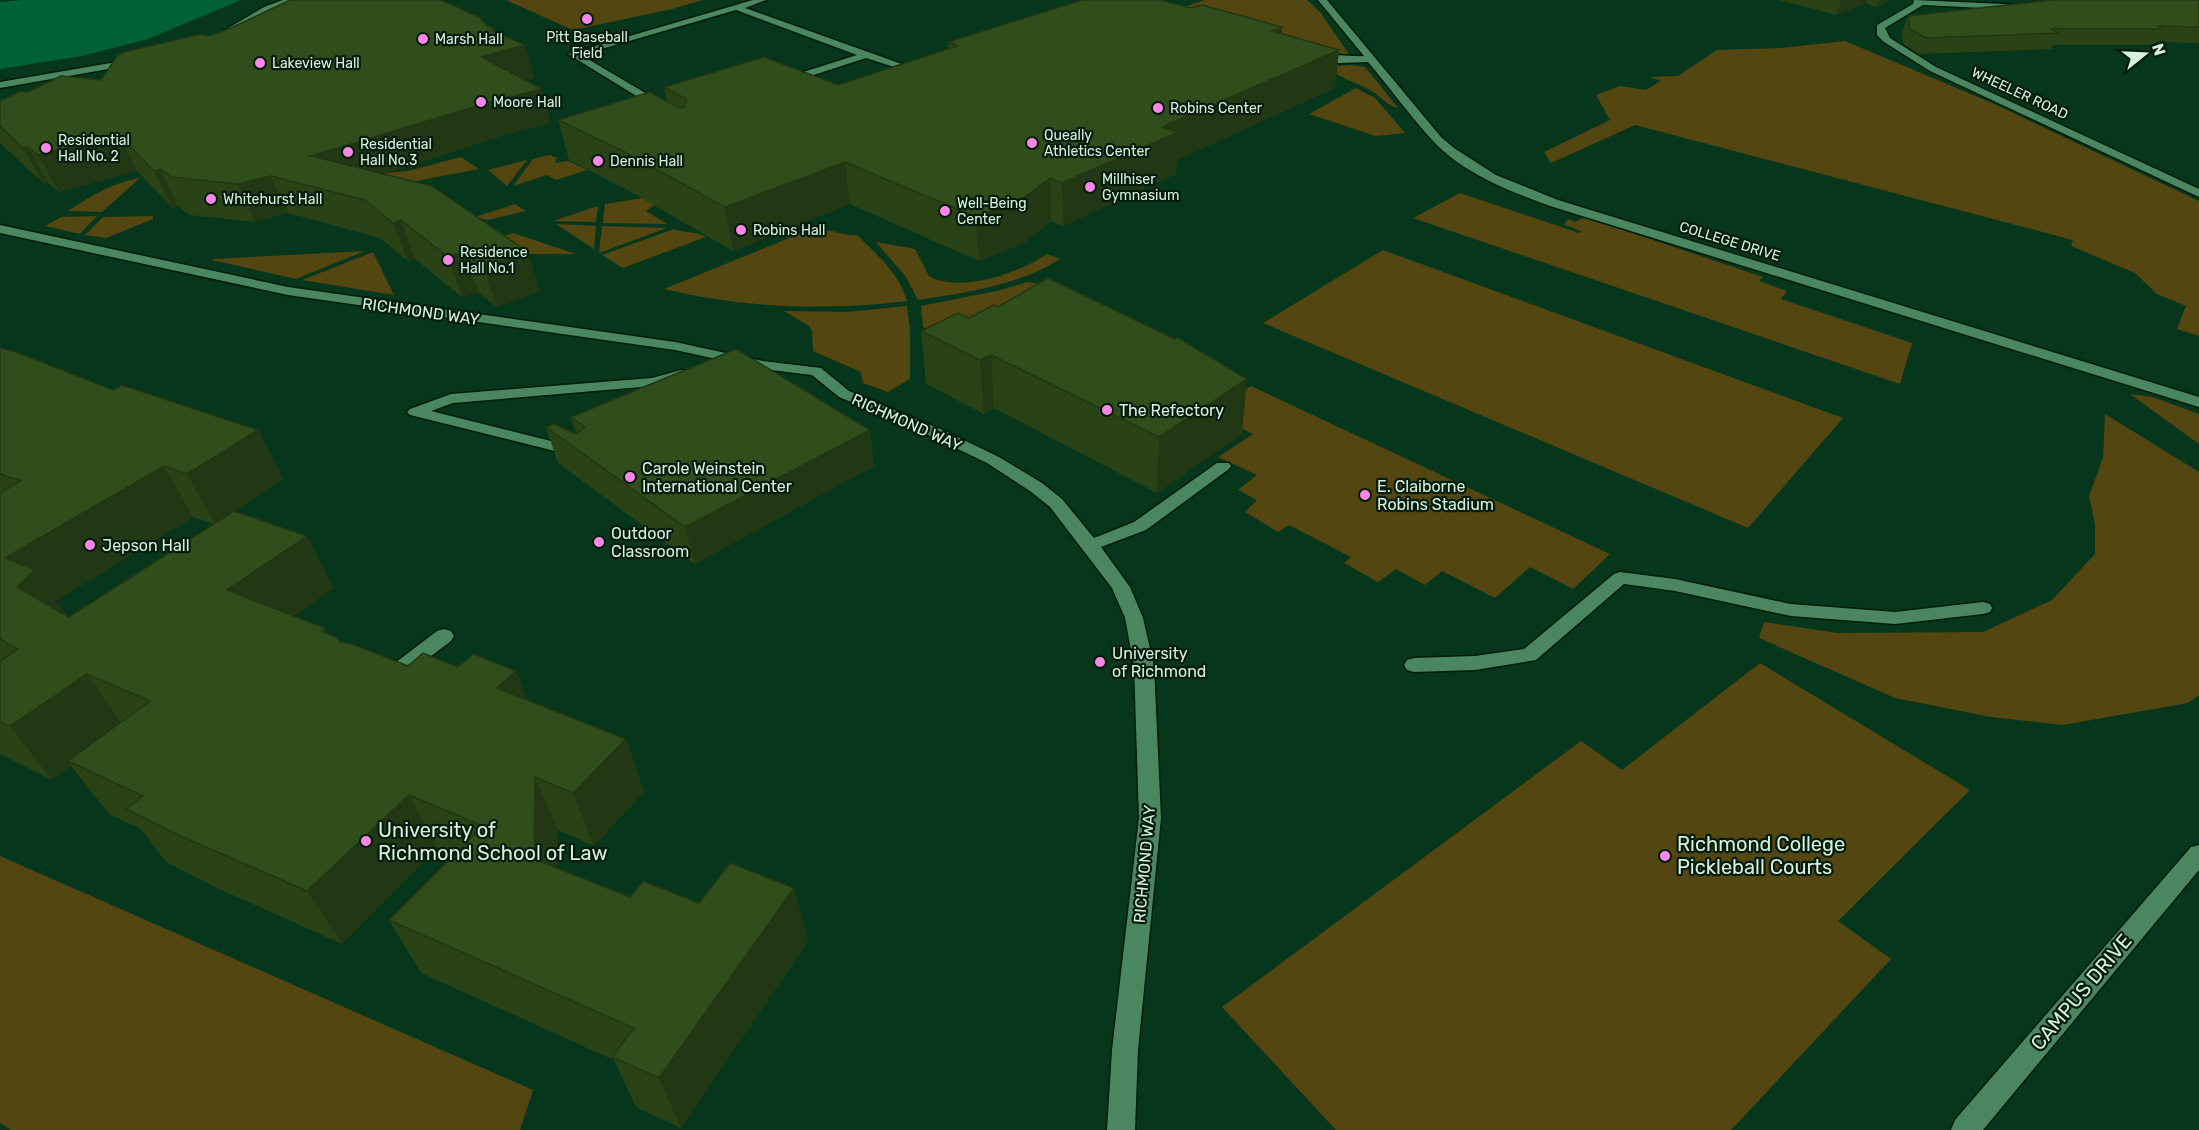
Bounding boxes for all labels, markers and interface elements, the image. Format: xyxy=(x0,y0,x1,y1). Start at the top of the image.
marker: Pitt Baseball Field xyxy=(580,12,594,26)
north arrow xyxy=(2115,24,2175,84)
place label: Pitt Baseball Field xyxy=(546,29,628,62)
place label: Marsh Hall xyxy=(435,31,503,48)
marker: Marsh Hall xyxy=(416,32,430,46)
text: N xyxy=(2148,41,2170,58)
place label: Lakeview Hall xyxy=(272,55,360,72)
marker: Lakeview Hall xyxy=(253,56,267,70)
street label: WHEELER ROAD xyxy=(1969,64,2071,123)
place label: Moore Hall xyxy=(493,94,561,111)
marker: Moore Hall xyxy=(474,95,488,109)
place label: Robins Center xyxy=(1170,100,1263,117)
marker: Robins Center xyxy=(1151,101,1165,115)
place label: Queally Athletics Center xyxy=(1044,127,1150,160)
place label: Residential Hall No. 2 xyxy=(58,132,130,165)
place label: Residential Hall No.3 xyxy=(360,136,432,169)
marker: Queally Athletics Center xyxy=(1025,136,1039,150)
marker: Residential Hall No. 2 xyxy=(39,141,53,155)
marker: Residential Hall No.3 xyxy=(341,145,355,159)
place label: Dennis Hall xyxy=(610,153,683,170)
marker: Dennis Hall xyxy=(591,154,605,168)
place label: Millhiser Gymnasium xyxy=(1102,171,1179,204)
marker: Millhiser Gymnasium xyxy=(1083,180,1097,194)
place label: Whitehurst Hall xyxy=(223,191,322,208)
marker: Whitehurst Hall xyxy=(204,192,218,206)
place label: Well-Being Center xyxy=(957,195,1027,228)
marker: Well-Being Center xyxy=(938,204,952,218)
street label: COLLEGE DRIVE xyxy=(1677,218,1782,265)
place label: Robins Hall xyxy=(753,222,825,239)
marker: Robins Hall xyxy=(734,223,748,237)
place label: Residence Hall No.1 xyxy=(460,244,528,277)
marker: Residence Hall No.1 xyxy=(441,253,455,267)
street label: RICHMOND WAY xyxy=(361,294,481,329)
street label: RICHMOND WAY xyxy=(849,390,965,455)
place label: The Refectory xyxy=(1119,401,1224,420)
marker: The Refectory xyxy=(1100,403,1114,417)
place label: Carole Weinstein International Center xyxy=(642,459,792,496)
marker: Carole Weinstein International Center xyxy=(623,470,637,484)
place label: E. Claiborne Robins Stadium xyxy=(1377,477,1494,514)
marker: E. Claiborne Robins Stadium xyxy=(1358,488,1372,502)
place label: Outdoor Classroom xyxy=(611,524,689,561)
marker: Outdoor Classroom xyxy=(592,535,606,549)
place label: Jepson Hall xyxy=(102,536,190,555)
marker: Jepson Hall xyxy=(83,538,97,552)
place label: University of Richmond xyxy=(1112,644,1206,681)
marker: University of Richmond xyxy=(1093,655,1107,669)
street label: RICHMOND WAY xyxy=(1130,804,1159,924)
place label: University of Richmond School of Law xyxy=(378,818,608,865)
place label: Richmond College Pickleball Courts xyxy=(1677,832,1845,879)
marker: University of Richmond School of Law xyxy=(359,834,373,848)
marker: Richmond College Pickleball Courts xyxy=(1658,849,1672,863)
street label: CAMPUS DRIVE xyxy=(2025,929,2137,1055)

